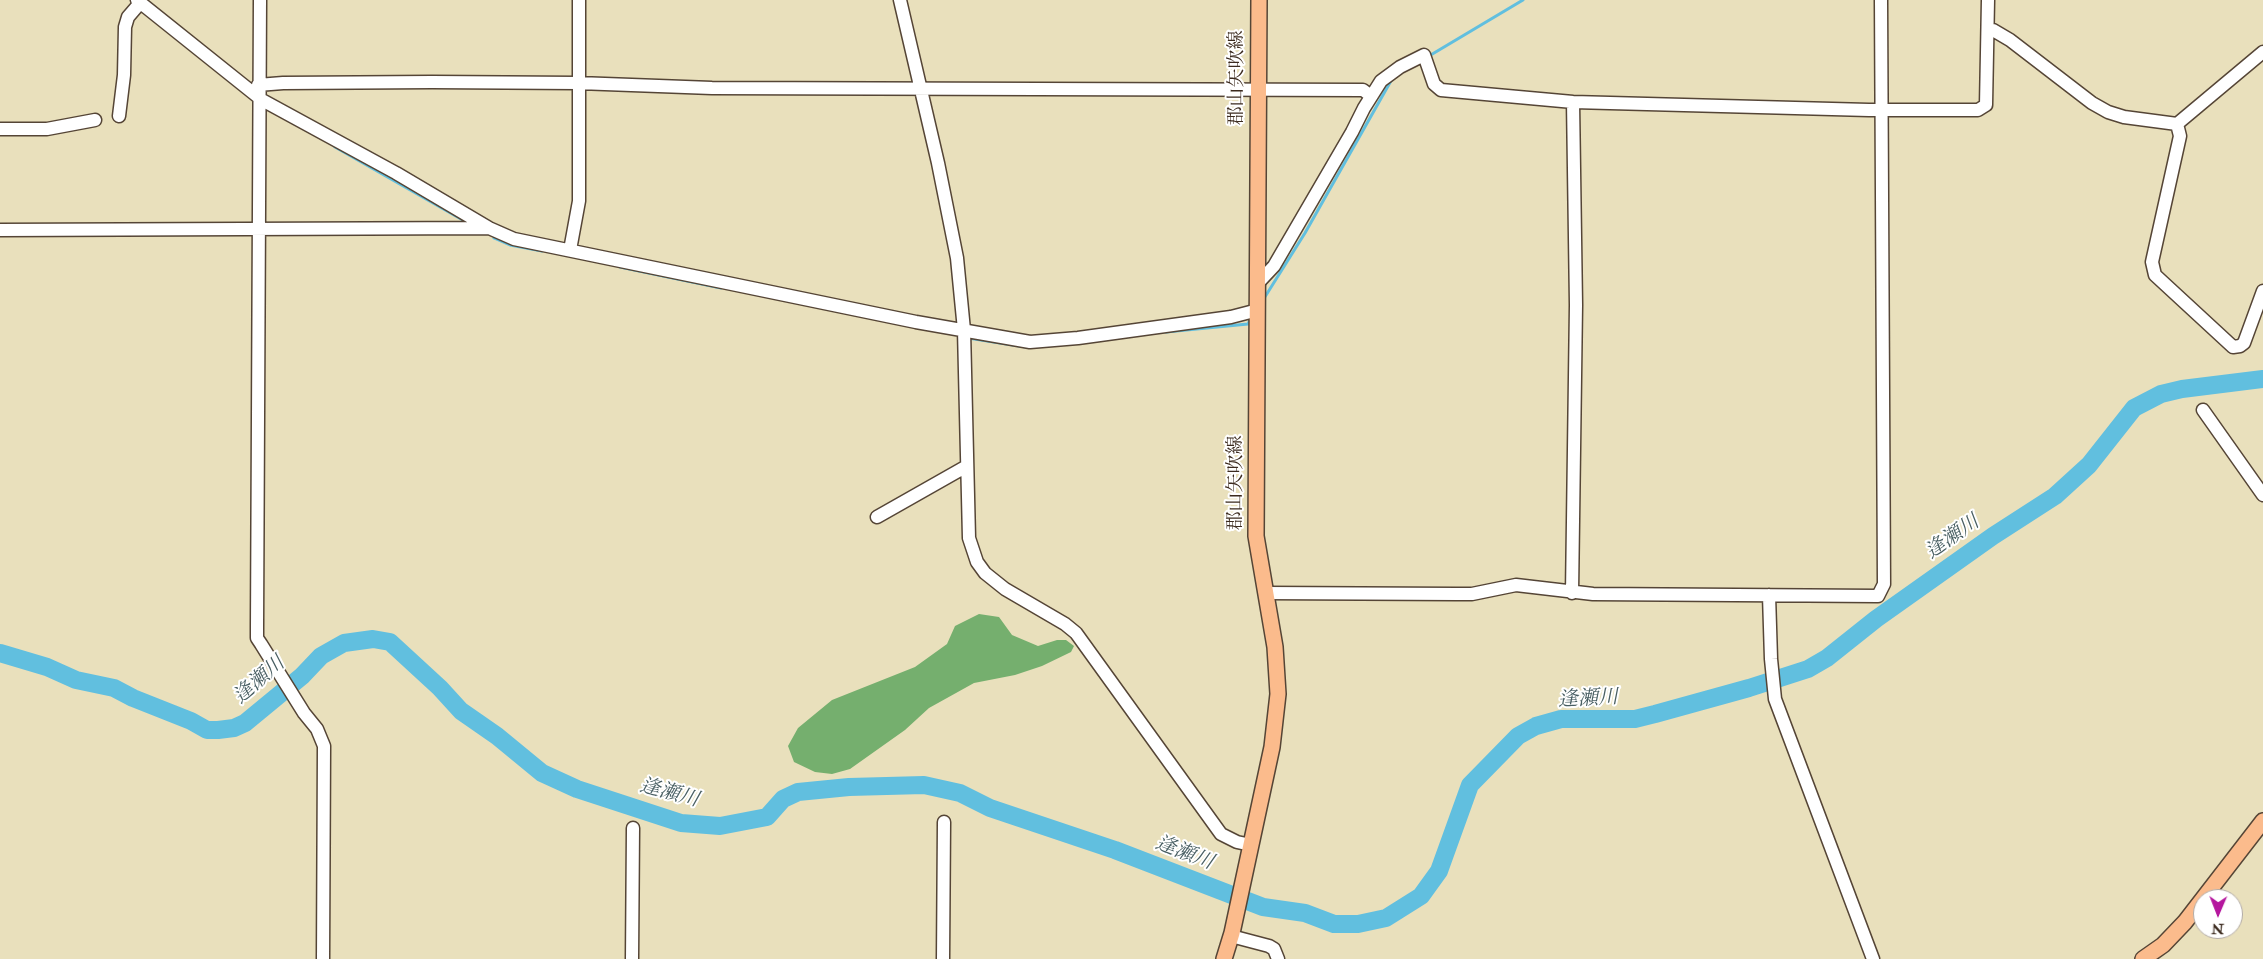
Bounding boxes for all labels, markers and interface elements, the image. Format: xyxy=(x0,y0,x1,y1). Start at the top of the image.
street label: 郡山矢吹線 xyxy=(1227,31,1249,125)
street label: 郡山矢吹線 xyxy=(1226,436,1248,530)
water label: 逢瀬川 xyxy=(1922,511,1984,565)
water label: 逢瀬川 xyxy=(229,652,291,710)
water label: 逢瀬川 xyxy=(1557,686,1619,714)
water label: 逢瀬川 xyxy=(637,775,701,813)
water label: 逢瀬川 xyxy=(1152,832,1216,876)
north arrow xyxy=(2193,889,2243,939)
text: N xyxy=(2211,920,2224,937)

